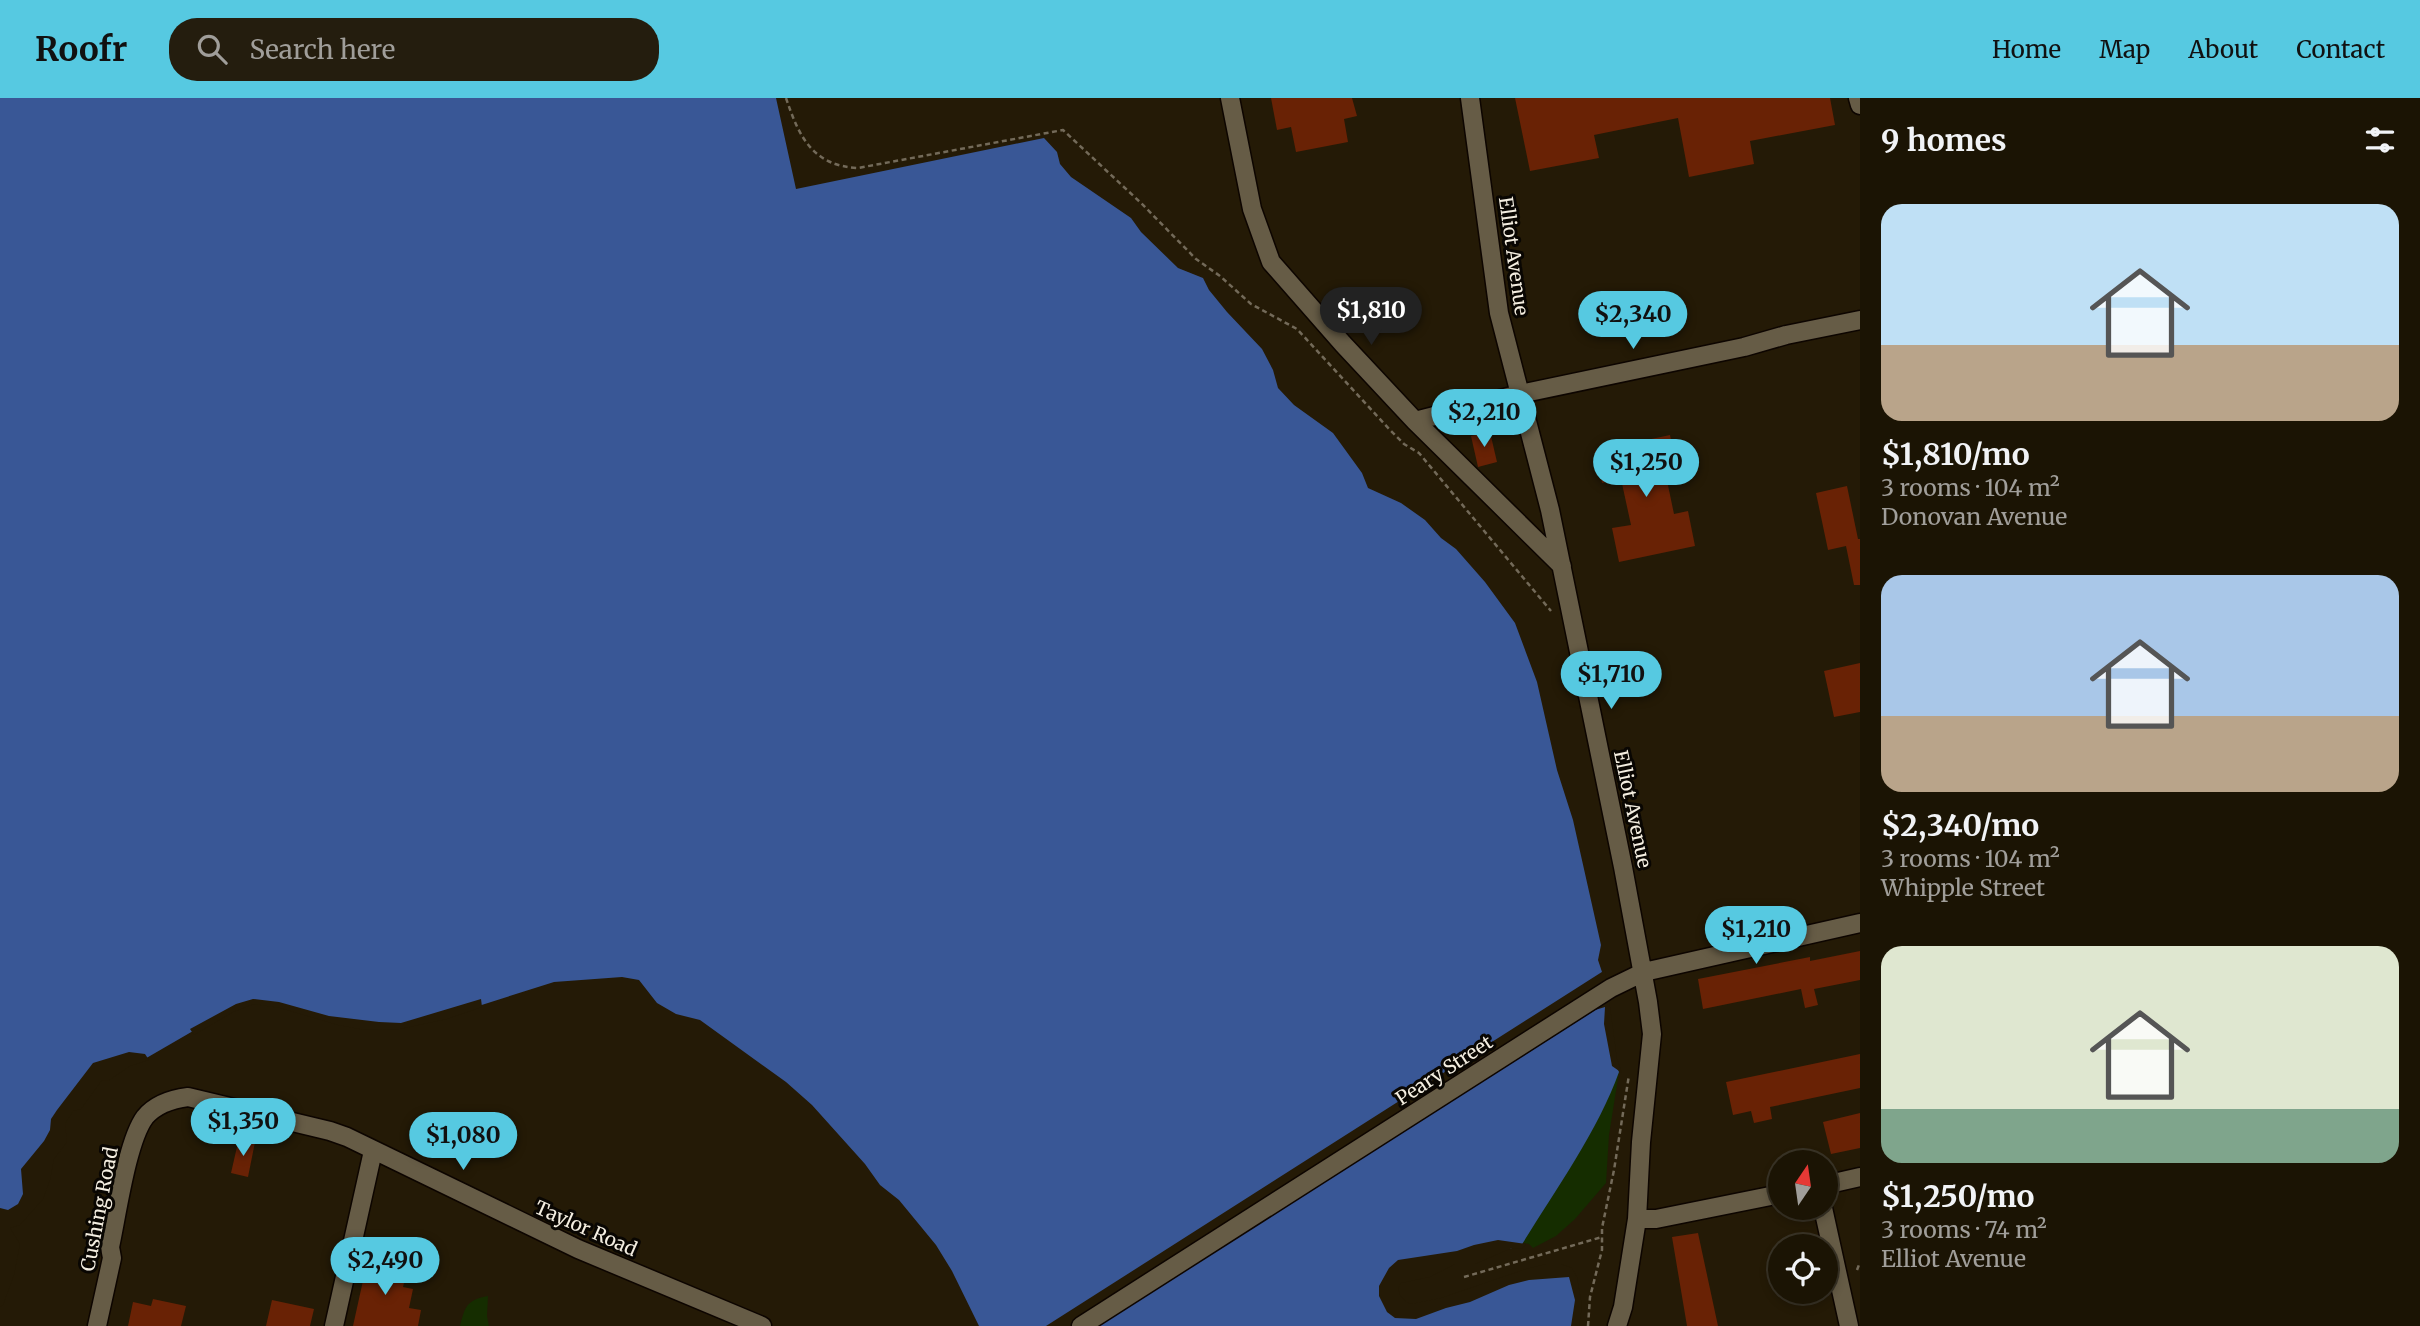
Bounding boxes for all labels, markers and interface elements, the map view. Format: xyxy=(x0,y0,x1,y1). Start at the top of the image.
search box xyxy=(169,18,659,81)
text: Roofr xyxy=(35,29,127,70)
icon: search xyxy=(193,30,231,68)
text: Search here xyxy=(249,33,395,66)
text: Home xyxy=(1992,34,2061,65)
text: Map xyxy=(2099,34,2150,65)
text: About xyxy=(2188,34,2258,65)
text: Contact xyxy=(2296,34,2385,65)
text: 9 homes xyxy=(1881,121,2007,159)
icon: filters xyxy=(2361,121,2399,159)
street label: Elliot Avenue xyxy=(1494,195,1534,317)
icon: home xyxy=(2077,250,2203,376)
pin: $1,810 xyxy=(1314,288,1428,347)
pin: $2,340 xyxy=(1576,292,1690,351)
text: $1,810 xyxy=(1336,295,1406,324)
text: $2,340 xyxy=(1594,299,1672,328)
pin: $2,210 xyxy=(1427,390,1541,449)
text: $2,210 xyxy=(1447,397,1521,426)
text: $1,810/mo xyxy=(1881,435,2030,473)
pin: $1,250 xyxy=(1589,440,1703,499)
text: $1,250 xyxy=(1609,447,1683,476)
text: 3 rooms · 104 m² xyxy=(1881,473,2060,502)
text: Donovan Avenue xyxy=(1881,502,2067,531)
icon: home xyxy=(2077,621,2203,747)
pin: $1,710 xyxy=(1554,652,1668,711)
text: $1,710 xyxy=(1577,659,1645,688)
street label: Elliot Avenue xyxy=(1609,748,1657,870)
text: $2,340/mo xyxy=(1881,806,2039,844)
text: 3 rooms · 104 m² xyxy=(1881,844,2060,873)
text: Whipple Street xyxy=(1881,873,2045,902)
pin: $1,210 xyxy=(1699,906,1813,966)
text: $1,210 xyxy=(1721,914,1791,943)
icon: home xyxy=(2077,992,2203,1118)
street label: Peary Street xyxy=(1391,1029,1497,1110)
pin: $1,350 xyxy=(186,1098,300,1158)
text: $1,350 xyxy=(207,1106,279,1135)
pin: $1,080 xyxy=(406,1112,520,1172)
text: $1,080 xyxy=(425,1120,501,1149)
street label: Cushing Road xyxy=(75,1145,123,1273)
north arrow xyxy=(1768,1150,1838,1220)
map controls xyxy=(1768,1150,1838,1304)
text: $1,250/mo xyxy=(1881,1177,2034,1215)
street label: Taylor Road xyxy=(531,1195,641,1261)
text: 3 rooms · 74 m² xyxy=(1881,1215,2047,1244)
button: locate xyxy=(1768,1234,1838,1304)
pin: $2,490 xyxy=(328,1238,442,1297)
text: Elliot Avenue xyxy=(1881,1244,2026,1273)
text: $2,490 xyxy=(347,1245,424,1274)

